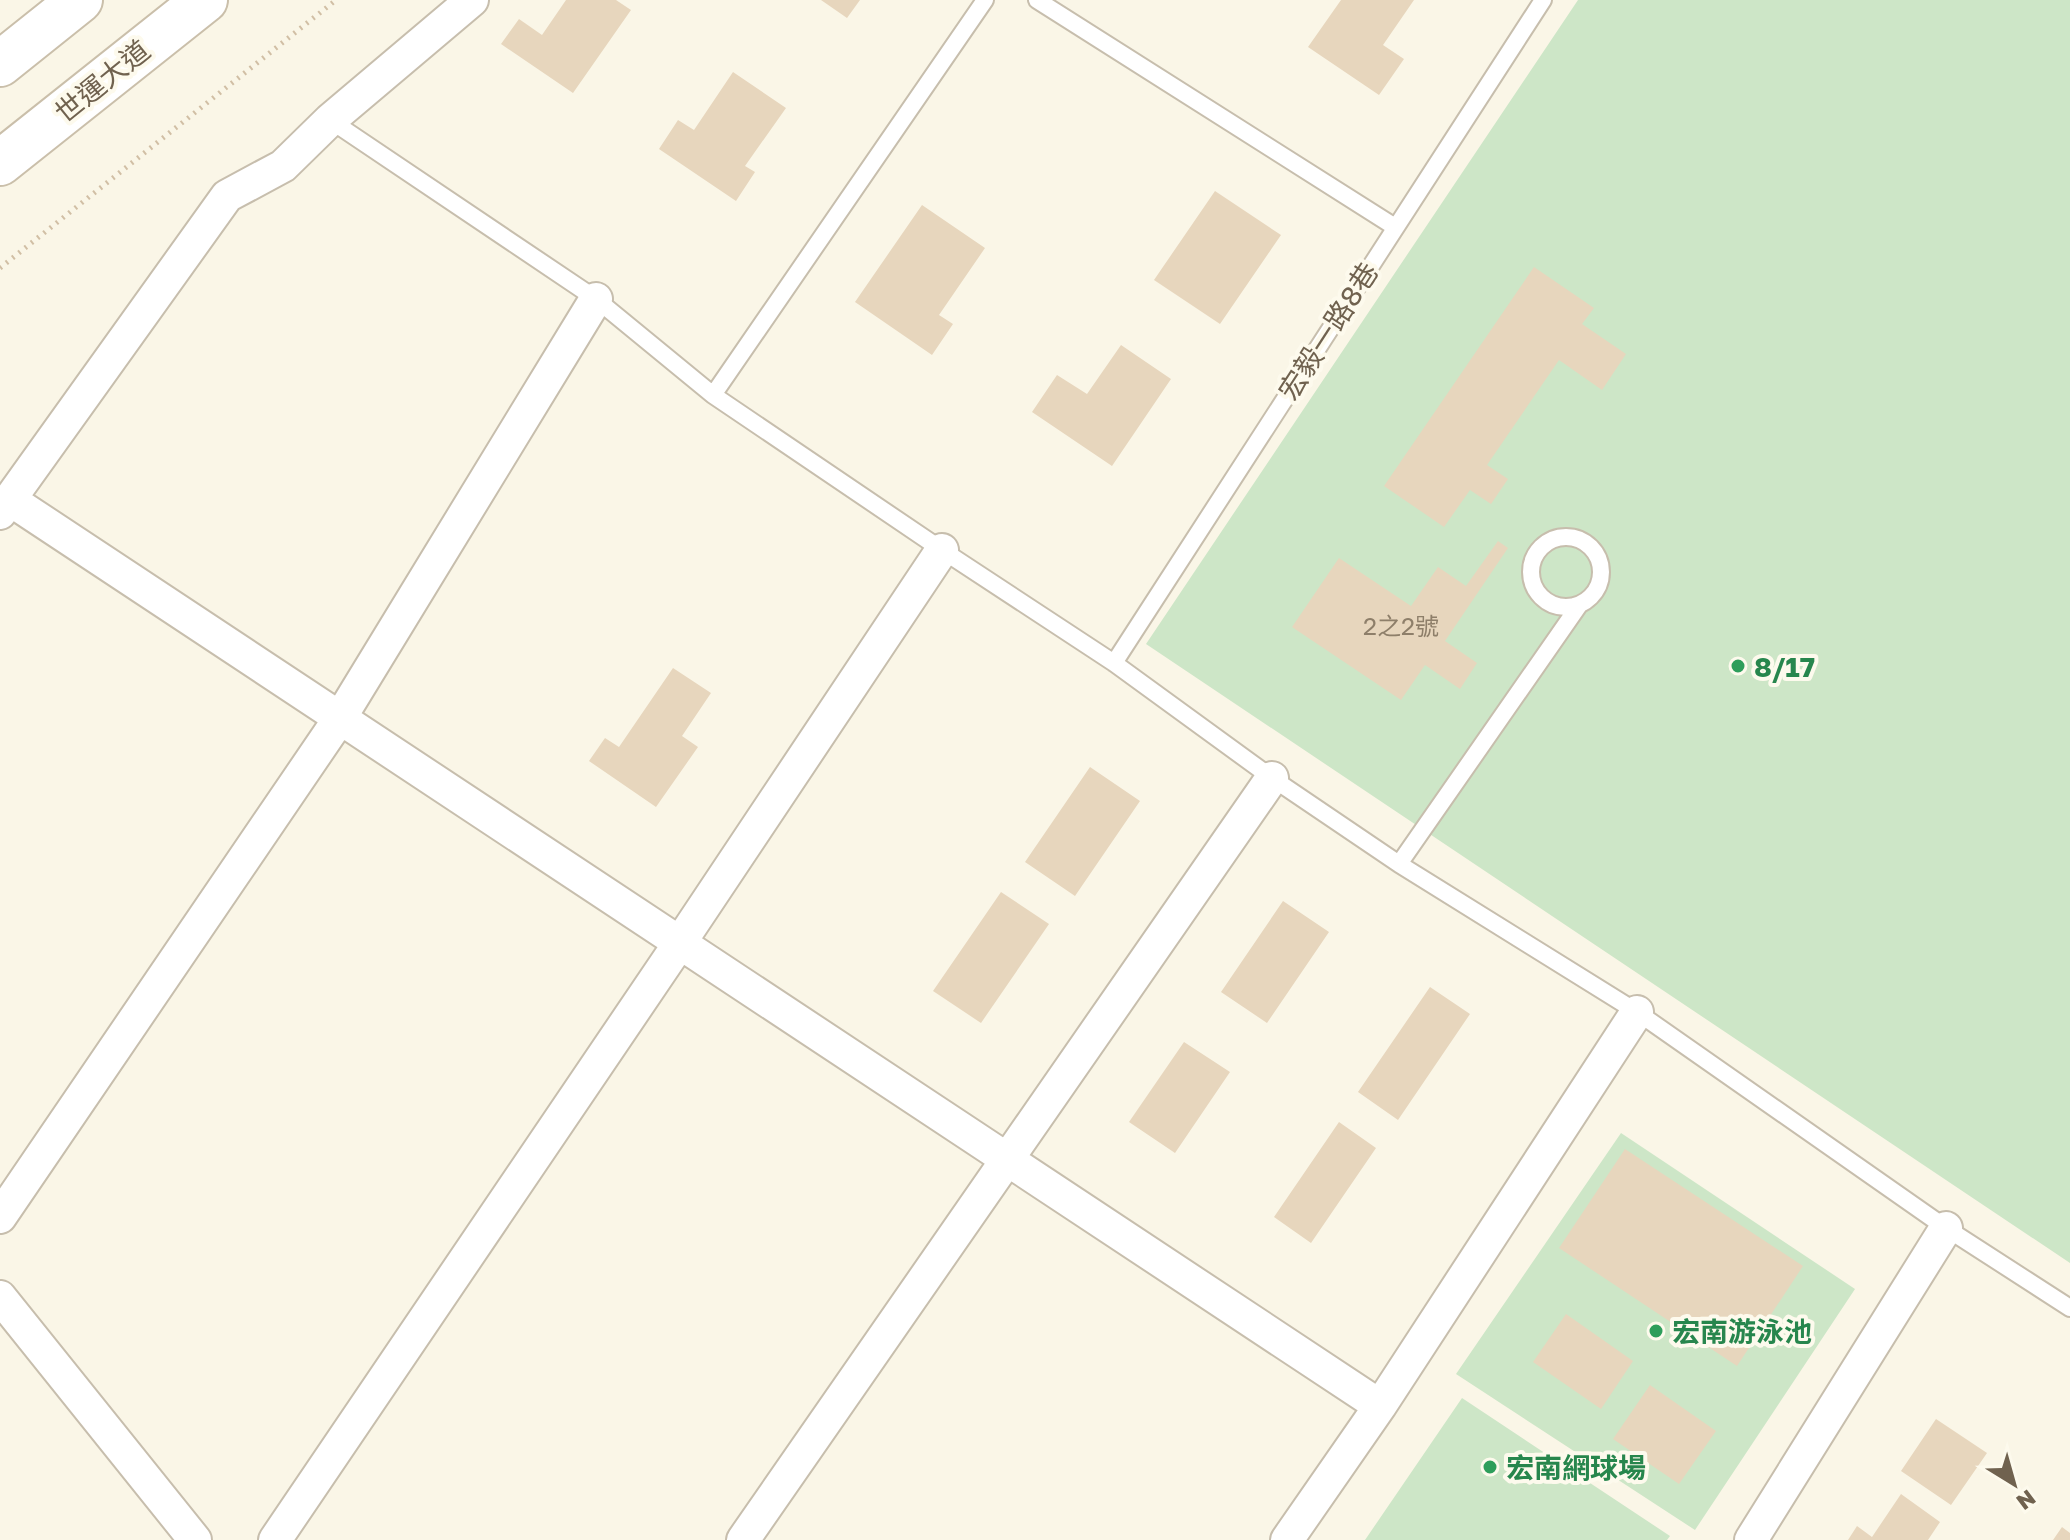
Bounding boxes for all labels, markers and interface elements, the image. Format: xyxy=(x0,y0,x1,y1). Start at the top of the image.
street label: 世運大道 xyxy=(48,33,156,129)
street label: 宏毅一路8巷 xyxy=(1271,256,1385,406)
house number: 2之2號 xyxy=(1363,611,1439,640)
place label: 8/17 xyxy=(1754,650,1815,683)
marker: 8/17 xyxy=(1729,657,1747,675)
place label: 宏南游泳池 xyxy=(1672,1315,1812,1348)
marker: 宏南游泳池 xyxy=(1647,1322,1665,1340)
north arrow xyxy=(1974,1444,2054,1524)
place label: 宏南網球場 xyxy=(1506,1451,1646,1484)
marker: 宏南網球場 xyxy=(1481,1458,1499,1476)
text: N xyxy=(2012,1485,2041,1516)

